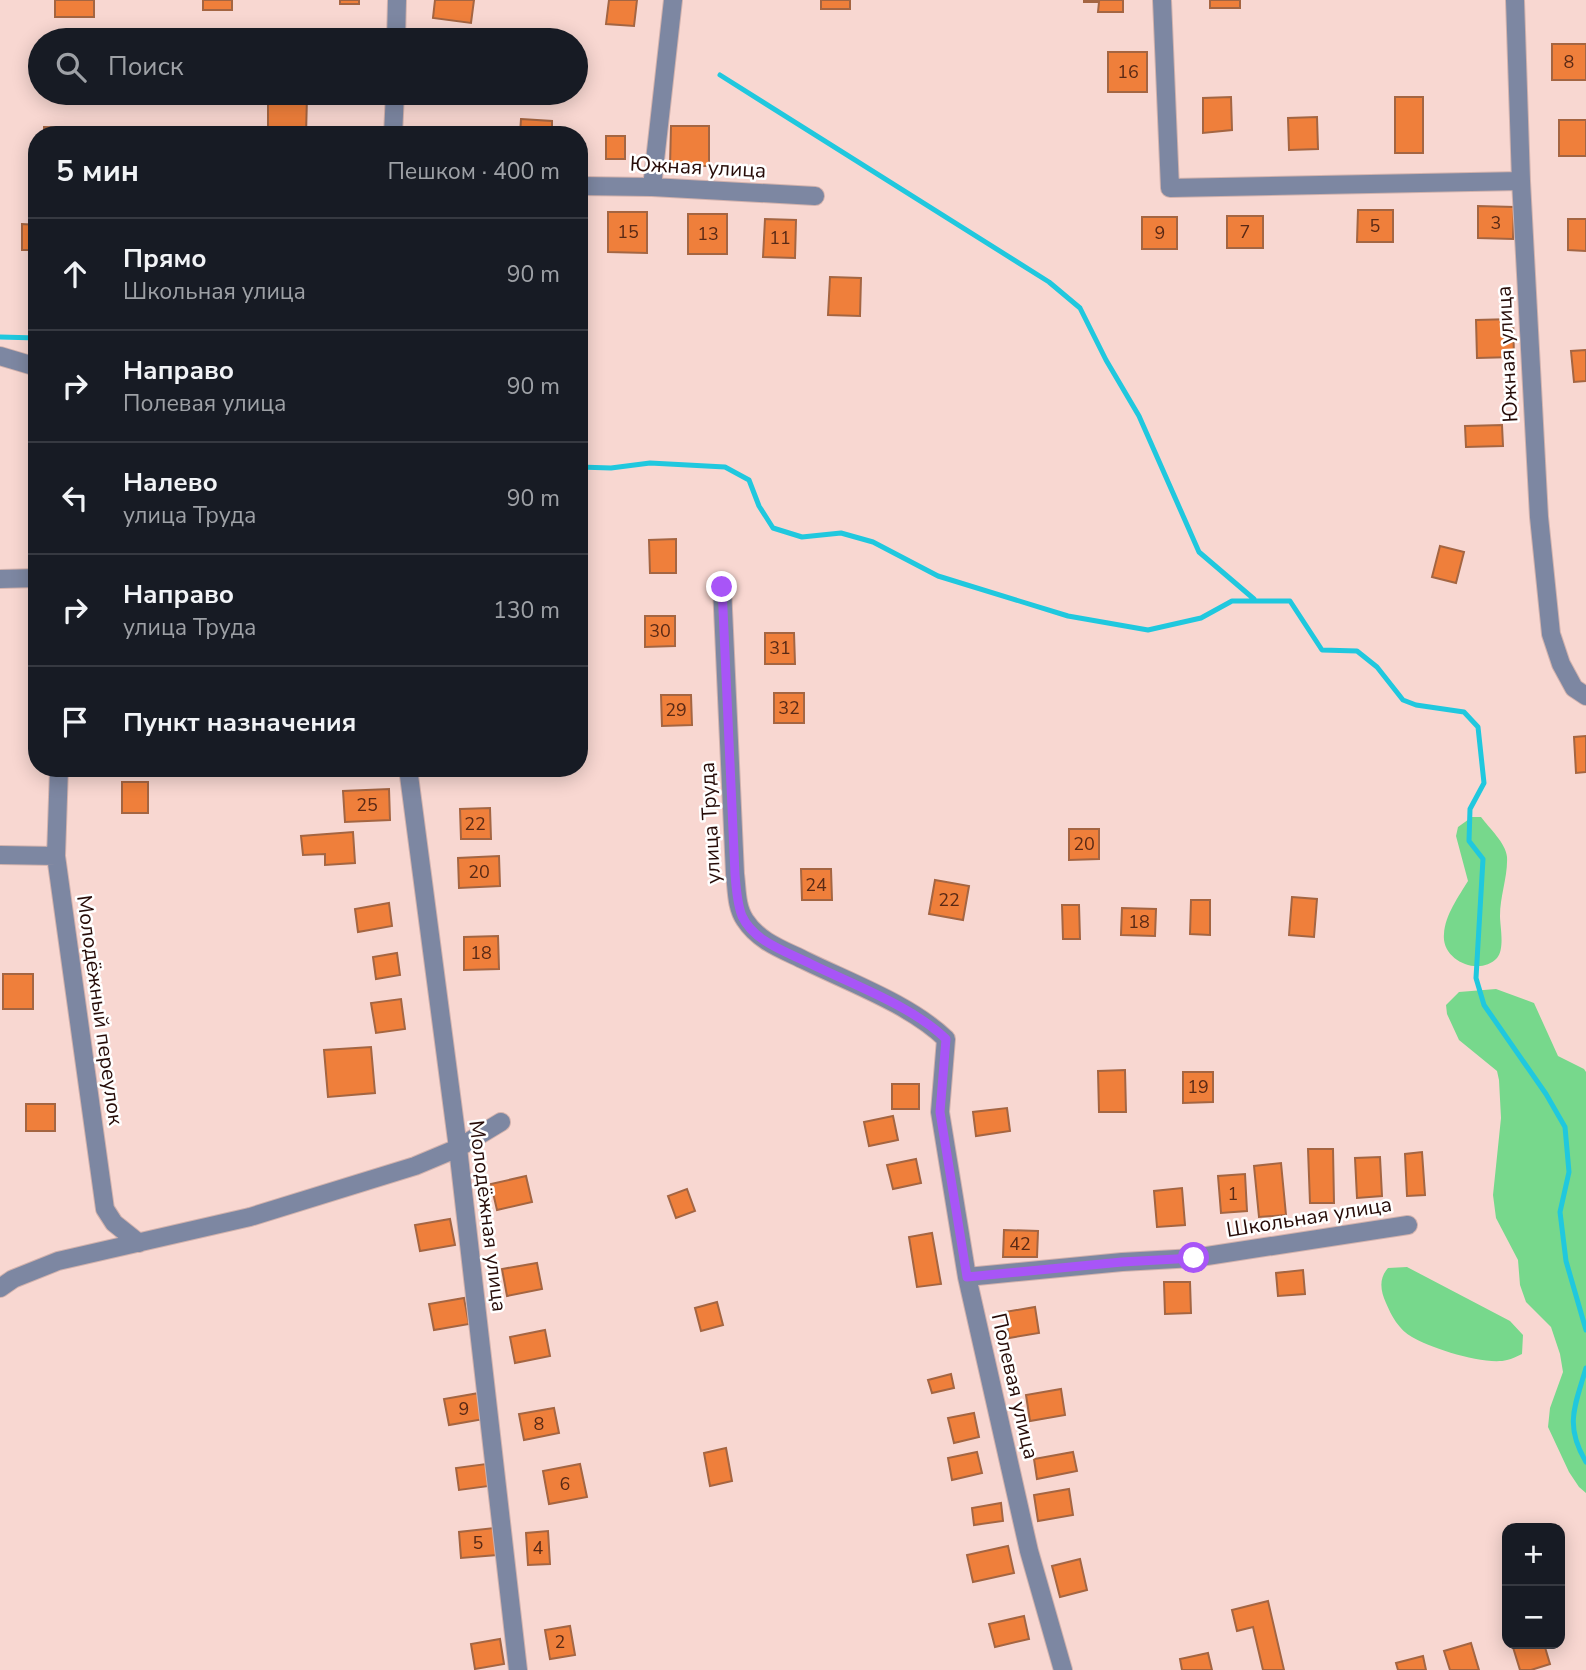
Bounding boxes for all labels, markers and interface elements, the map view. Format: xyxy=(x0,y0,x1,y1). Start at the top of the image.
search box xyxy=(28,28,588,105)
icon: search xyxy=(52,48,90,86)
text: Поиск xyxy=(108,49,184,84)
house number: 8 xyxy=(1564,50,1574,74)
house number: 16 xyxy=(1117,60,1139,84)
street label: Южная улица xyxy=(629,149,767,185)
text: 5 мин xyxy=(56,151,139,192)
text: Пешком · 400 m xyxy=(387,156,560,187)
house number: 3 xyxy=(1491,211,1501,235)
house number: 5 xyxy=(1370,214,1380,238)
house number: 15 xyxy=(617,220,639,244)
house number: 7 xyxy=(1240,220,1250,244)
house number: 9 xyxy=(1155,221,1165,245)
house number: 13 xyxy=(697,222,719,246)
house number: 11 xyxy=(769,226,791,250)
text: Прямо xyxy=(123,241,207,276)
icon: ahead xyxy=(56,255,94,293)
text: 90 m xyxy=(507,259,560,290)
text: Школьная улица xyxy=(123,276,306,307)
street label: Южная улица xyxy=(1489,285,1525,423)
text: Направо xyxy=(123,353,234,388)
icon: right xyxy=(56,367,94,405)
text: 90 m xyxy=(507,371,560,402)
text: Полевая улица xyxy=(123,388,286,419)
text: Налево xyxy=(123,465,218,500)
icon: left xyxy=(56,479,94,517)
text: 90 m xyxy=(507,483,560,514)
text: улица Труда xyxy=(123,500,256,531)
route end xyxy=(706,571,737,602)
text: Направо xyxy=(123,577,234,612)
icon: right xyxy=(56,591,94,629)
text: 130 m xyxy=(493,595,560,626)
text: улица Труда xyxy=(123,612,256,643)
house number: 30 xyxy=(649,619,671,643)
house number: 31 xyxy=(769,636,791,660)
house number: 32 xyxy=(778,696,800,720)
house number: 29 xyxy=(665,698,687,722)
icon: arrive xyxy=(56,703,94,741)
text: Пункт назначения xyxy=(123,705,356,740)
street label: улица Труда xyxy=(693,761,727,885)
house number: 25 xyxy=(356,793,378,817)
house number: 22 xyxy=(464,812,486,836)
house number: 20 xyxy=(1073,832,1095,856)
house number: 20 xyxy=(468,860,490,884)
house number: 24 xyxy=(805,873,827,897)
house number: 22 xyxy=(938,888,960,912)
street label: Молодёжный переулок xyxy=(70,893,130,1128)
house number: 18 xyxy=(1128,910,1150,934)
house number: 18 xyxy=(470,941,492,965)
house number: 19 xyxy=(1187,1075,1209,1099)
street label: Молодёжная улица xyxy=(462,1119,514,1313)
house number: 1 xyxy=(1228,1182,1238,1206)
street label: Школьная улица xyxy=(1224,1190,1394,1244)
house number: 42 xyxy=(1009,1232,1031,1256)
route start xyxy=(1178,1242,1209,1273)
street label: Полевая улица xyxy=(985,1310,1045,1462)
house number: 9 xyxy=(459,1397,469,1421)
house number: 8 xyxy=(534,1412,544,1436)
house number: 6 xyxy=(560,1472,570,1496)
map controls xyxy=(1502,1523,1565,1649)
button: + xyxy=(1502,1523,1565,1586)
house number: 5 xyxy=(473,1531,483,1555)
house number: 4 xyxy=(533,1536,544,1560)
button: − xyxy=(1502,1586,1565,1649)
house number: 2 xyxy=(555,1630,565,1654)

